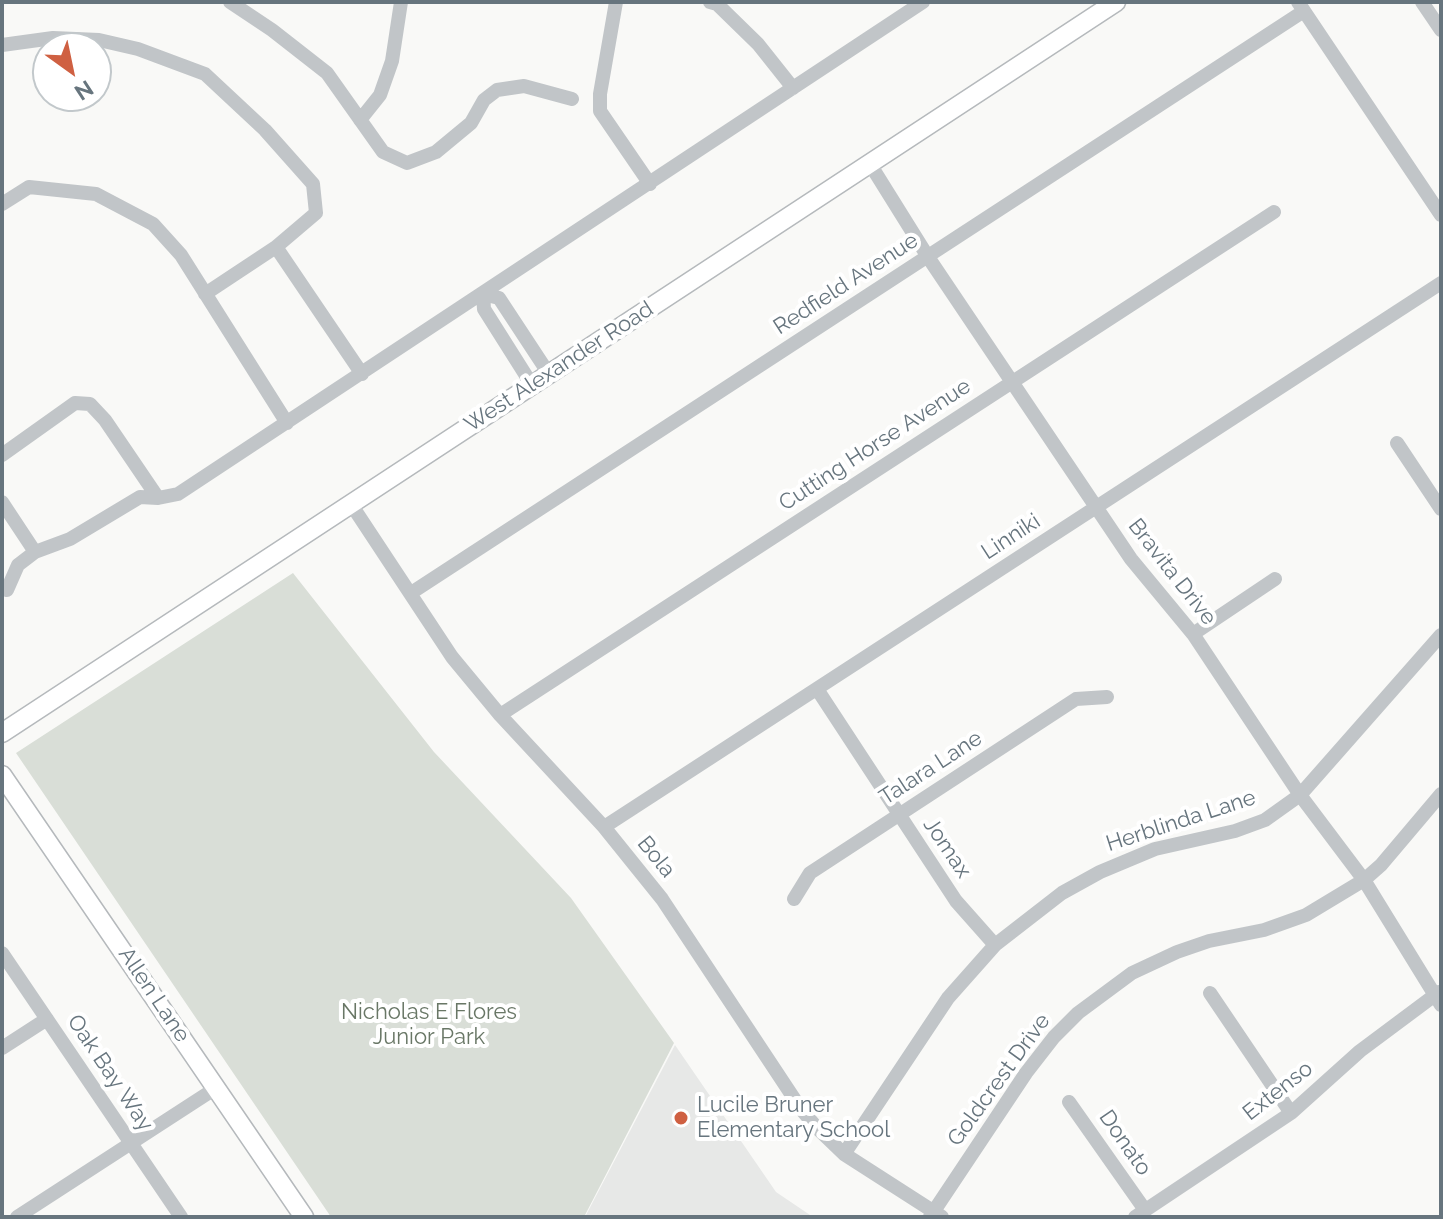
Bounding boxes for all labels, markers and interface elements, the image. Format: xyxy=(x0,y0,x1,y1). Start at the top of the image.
north arrow xyxy=(32,32,112,112)
text: N xyxy=(70,75,98,106)
street label: Redfield Avenue xyxy=(769,227,923,341)
street label: West Alexander Road xyxy=(460,296,658,438)
street label: Cutting Horse Avenue xyxy=(774,373,976,517)
street label: Linniki xyxy=(977,508,1045,566)
street label: Bravita Drive xyxy=(1122,513,1222,631)
street label: Talara Lane xyxy=(875,725,987,811)
street label: Herblinda Lane xyxy=(1103,784,1259,858)
street label: Jomax xyxy=(917,813,977,883)
street label: Bola xyxy=(631,831,681,883)
street label: Allen Lane xyxy=(113,943,195,1047)
park label: Nicholas E Flores Junior Park xyxy=(341,999,517,1050)
street label: Goldcrest Drive xyxy=(942,1009,1056,1151)
street label: Oak Bay Way xyxy=(61,1010,159,1136)
street label: Extenso xyxy=(1238,1056,1318,1126)
place label: Lucile Bruner Elementary School xyxy=(697,1092,890,1144)
street label: Donato xyxy=(1093,1105,1157,1181)
marker: Lucile Bruner Elementary School xyxy=(672,1109,690,1127)

